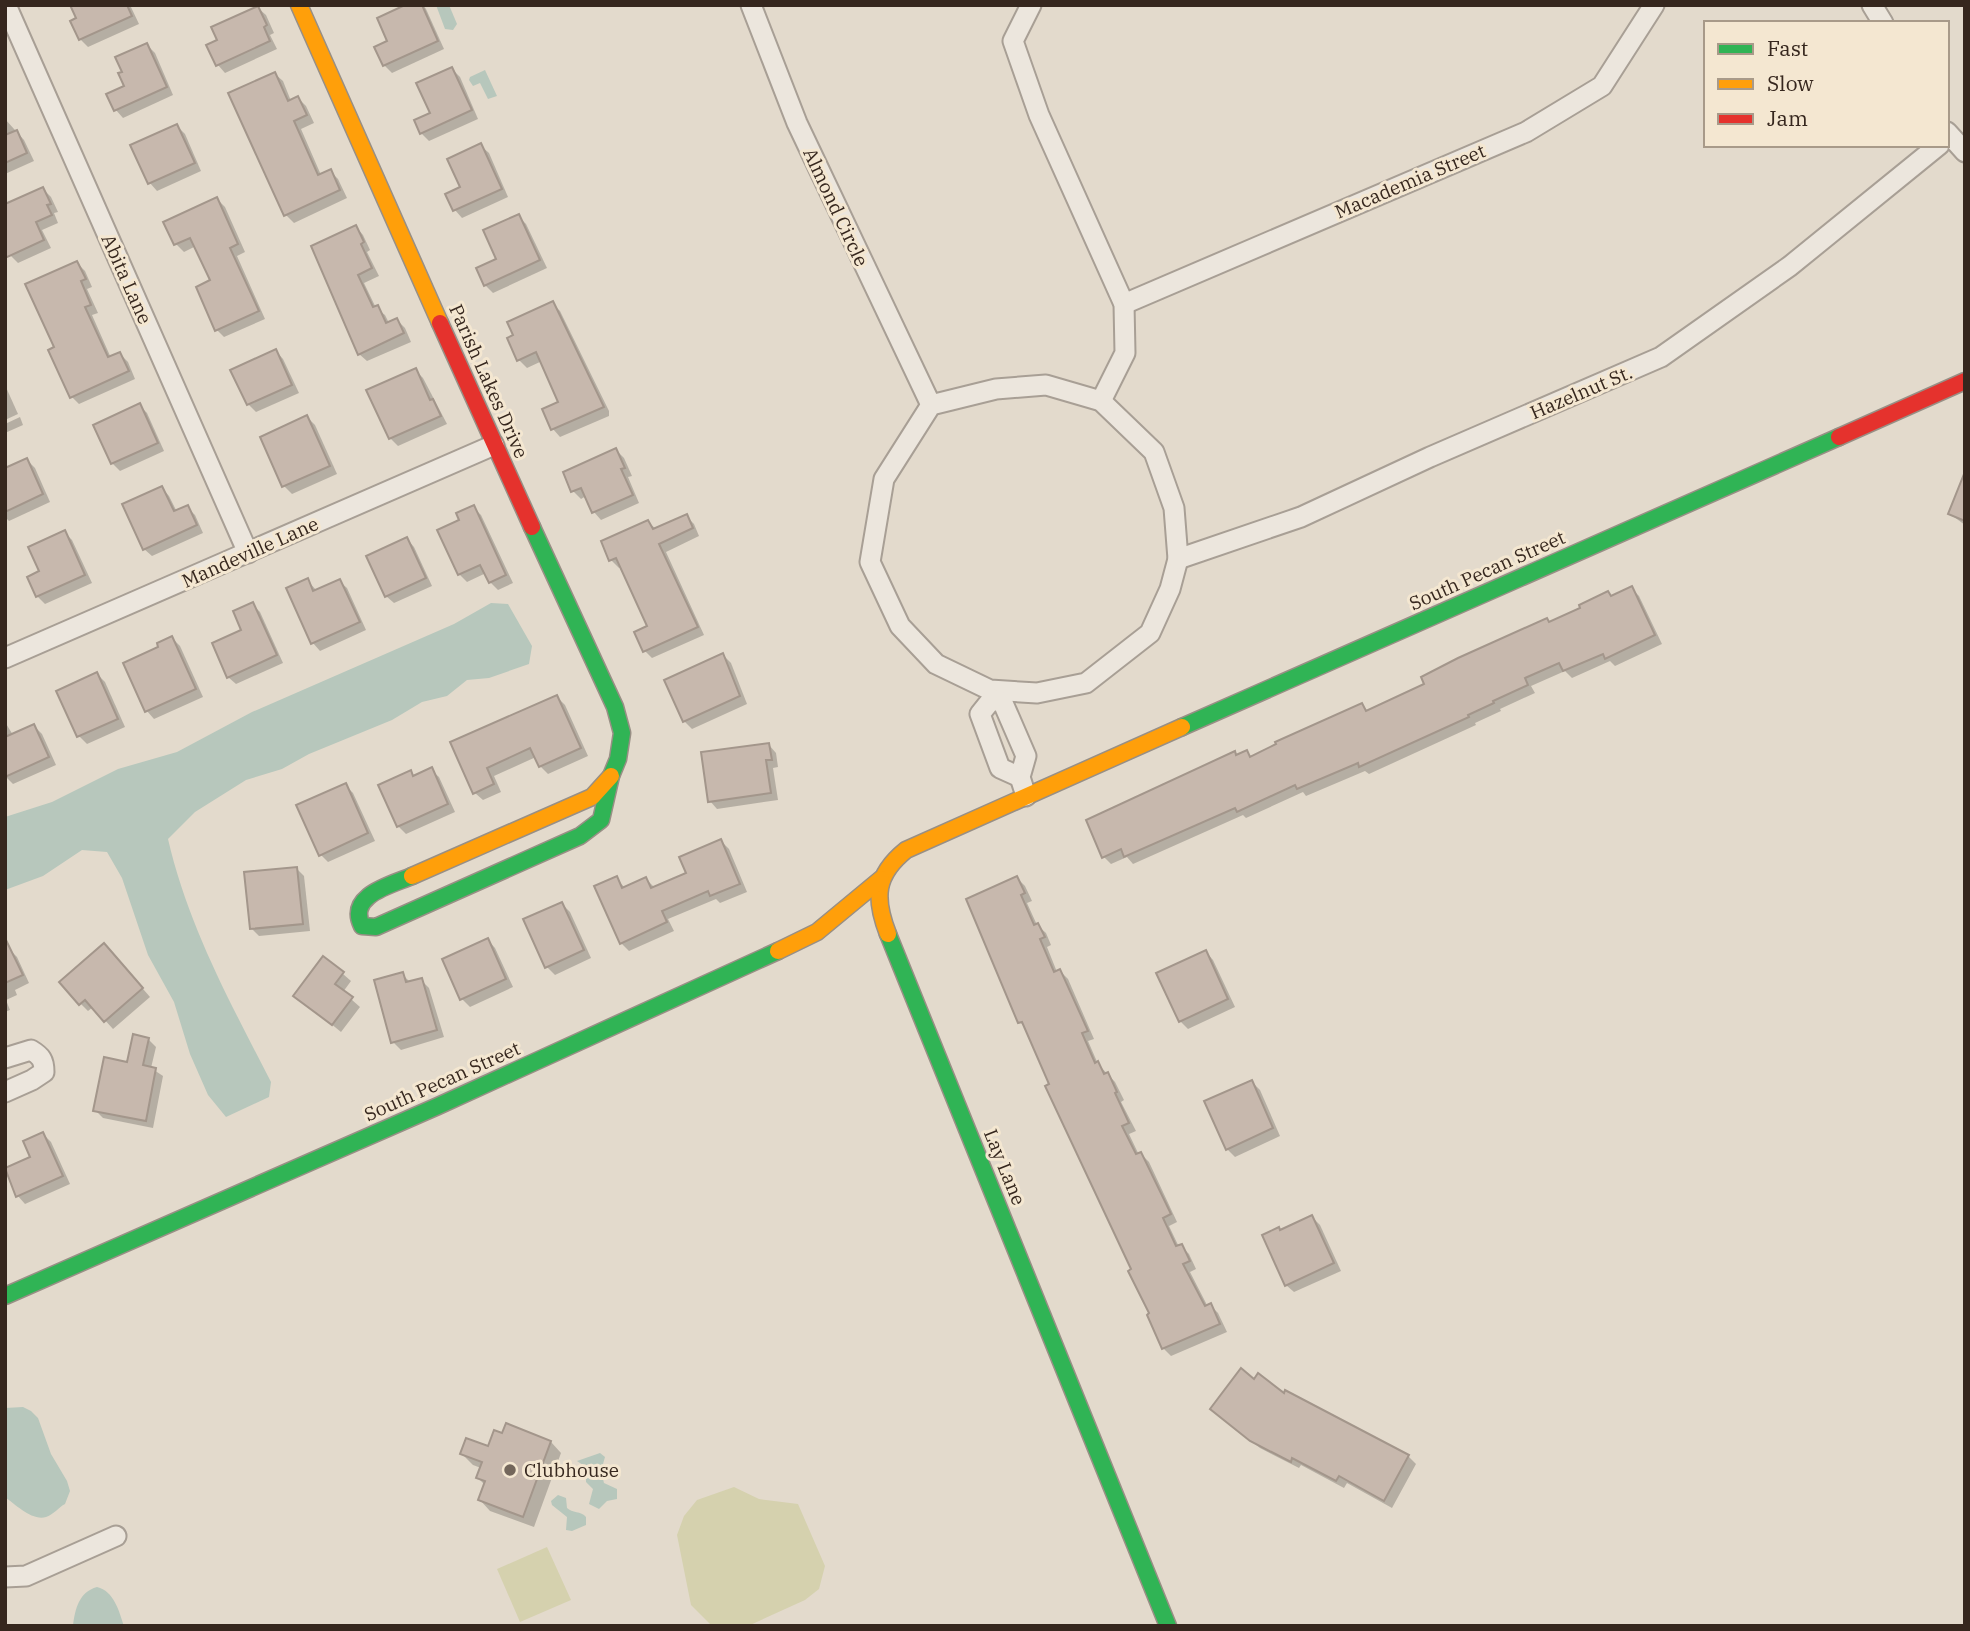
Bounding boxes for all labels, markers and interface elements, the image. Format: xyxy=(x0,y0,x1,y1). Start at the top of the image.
legend xyxy=(1704,21,1949,147)
text: Fast xyxy=(1767,34,1808,62)
text: Slow xyxy=(1767,69,1814,97)
text: Jam xyxy=(1767,104,1808,132)
street label: Macademia Street xyxy=(1331,138,1489,224)
street label: Almond Circle xyxy=(798,144,874,270)
street label: Abita Lane xyxy=(97,230,157,328)
street label: Parish Lakes Drive xyxy=(444,300,534,462)
street label: Hazelnut St. xyxy=(1526,360,1636,424)
street label: Mandeville Lane xyxy=(178,511,322,593)
street label: South Pecan Street xyxy=(1405,525,1569,615)
street label: South Pecan Street xyxy=(360,1036,524,1126)
street label: Lay Lane xyxy=(979,1125,1031,1209)
place label: Clubhouse xyxy=(524,1458,619,1482)
marker: Clubhouse xyxy=(502,1462,518,1478)

